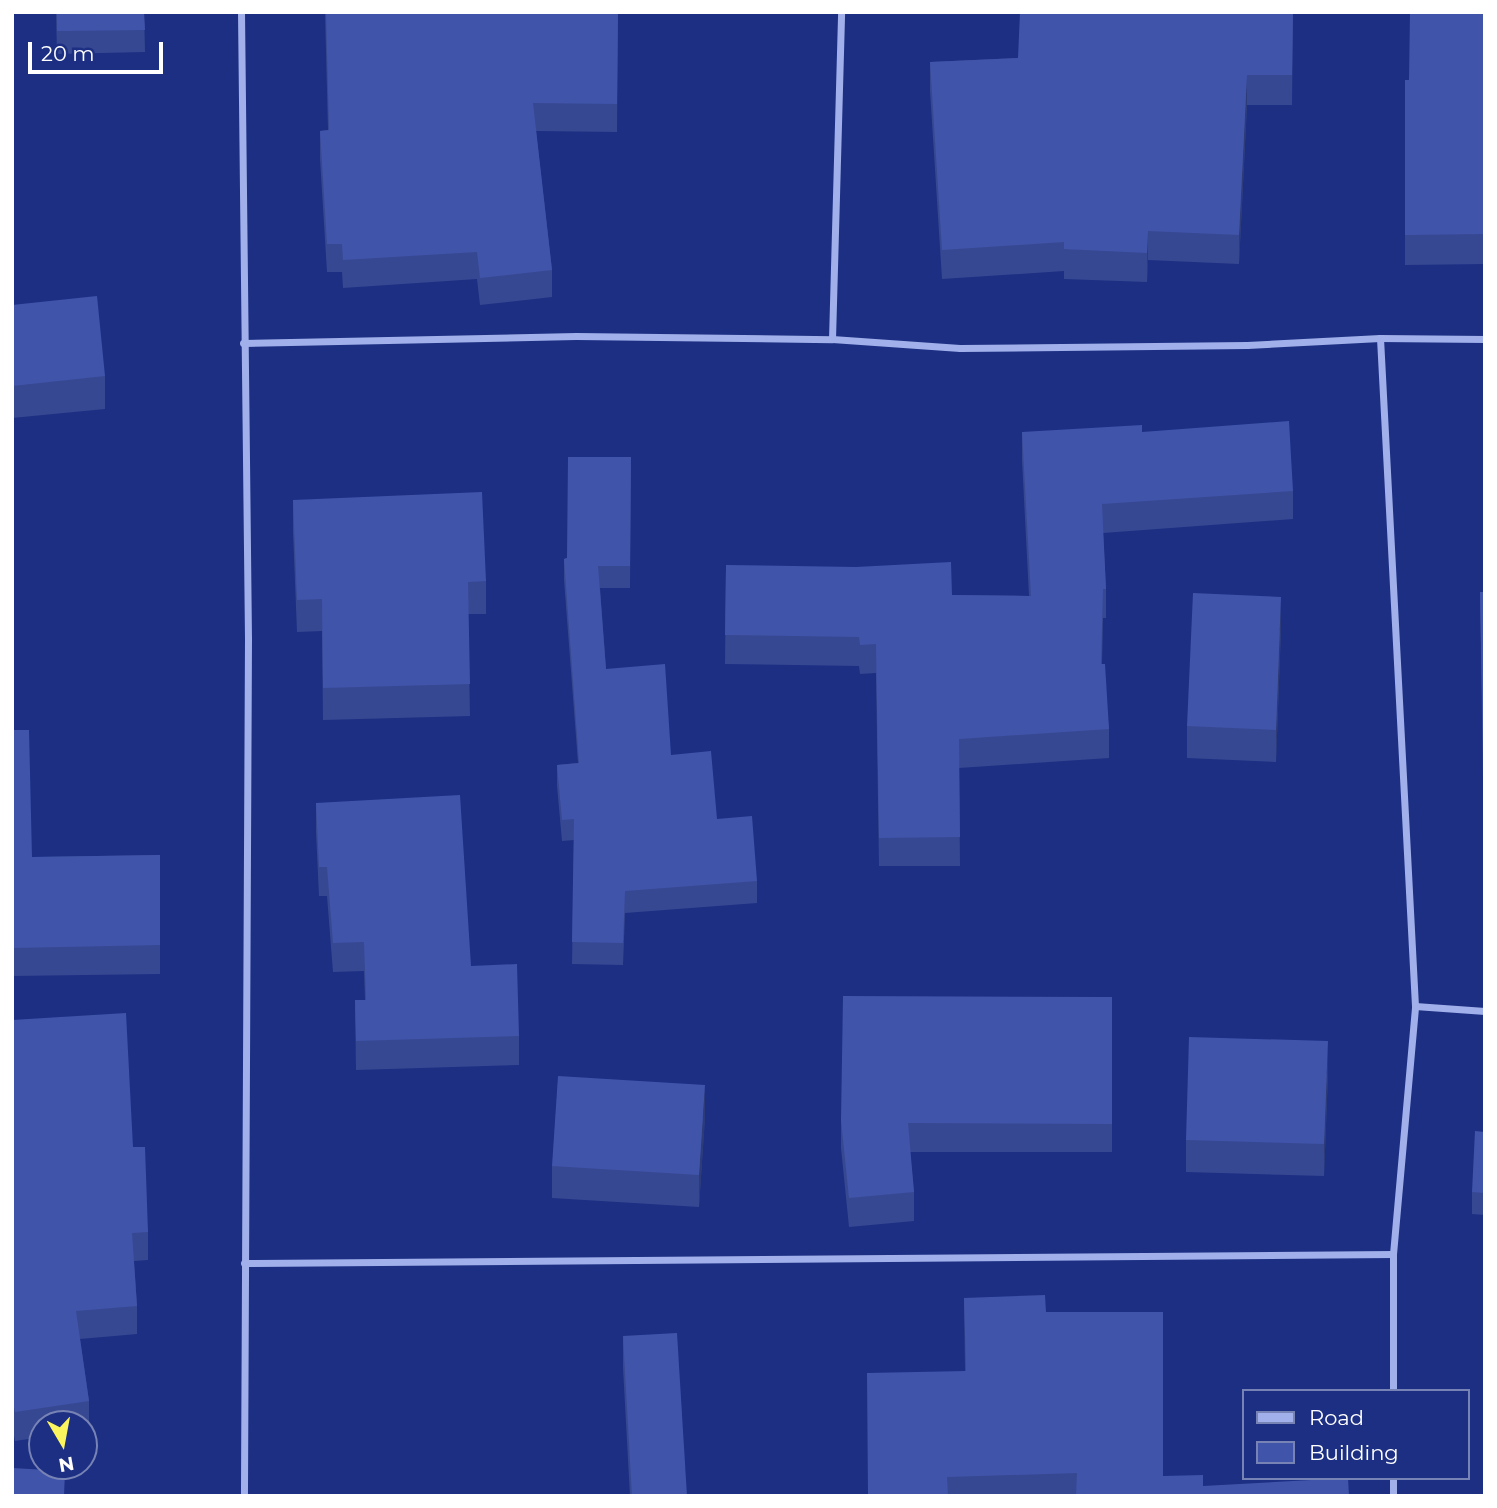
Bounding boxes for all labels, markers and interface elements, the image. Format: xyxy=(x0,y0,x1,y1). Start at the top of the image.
scale bar xyxy=(32,28,166,72)
text: 20 m xyxy=(41,41,95,66)
legend xyxy=(1242,1389,1469,1480)
text: Road xyxy=(1309,1405,1364,1430)
north arrow xyxy=(28,1410,98,1480)
text: Building xyxy=(1309,1440,1399,1465)
text: N xyxy=(57,1452,76,1477)

